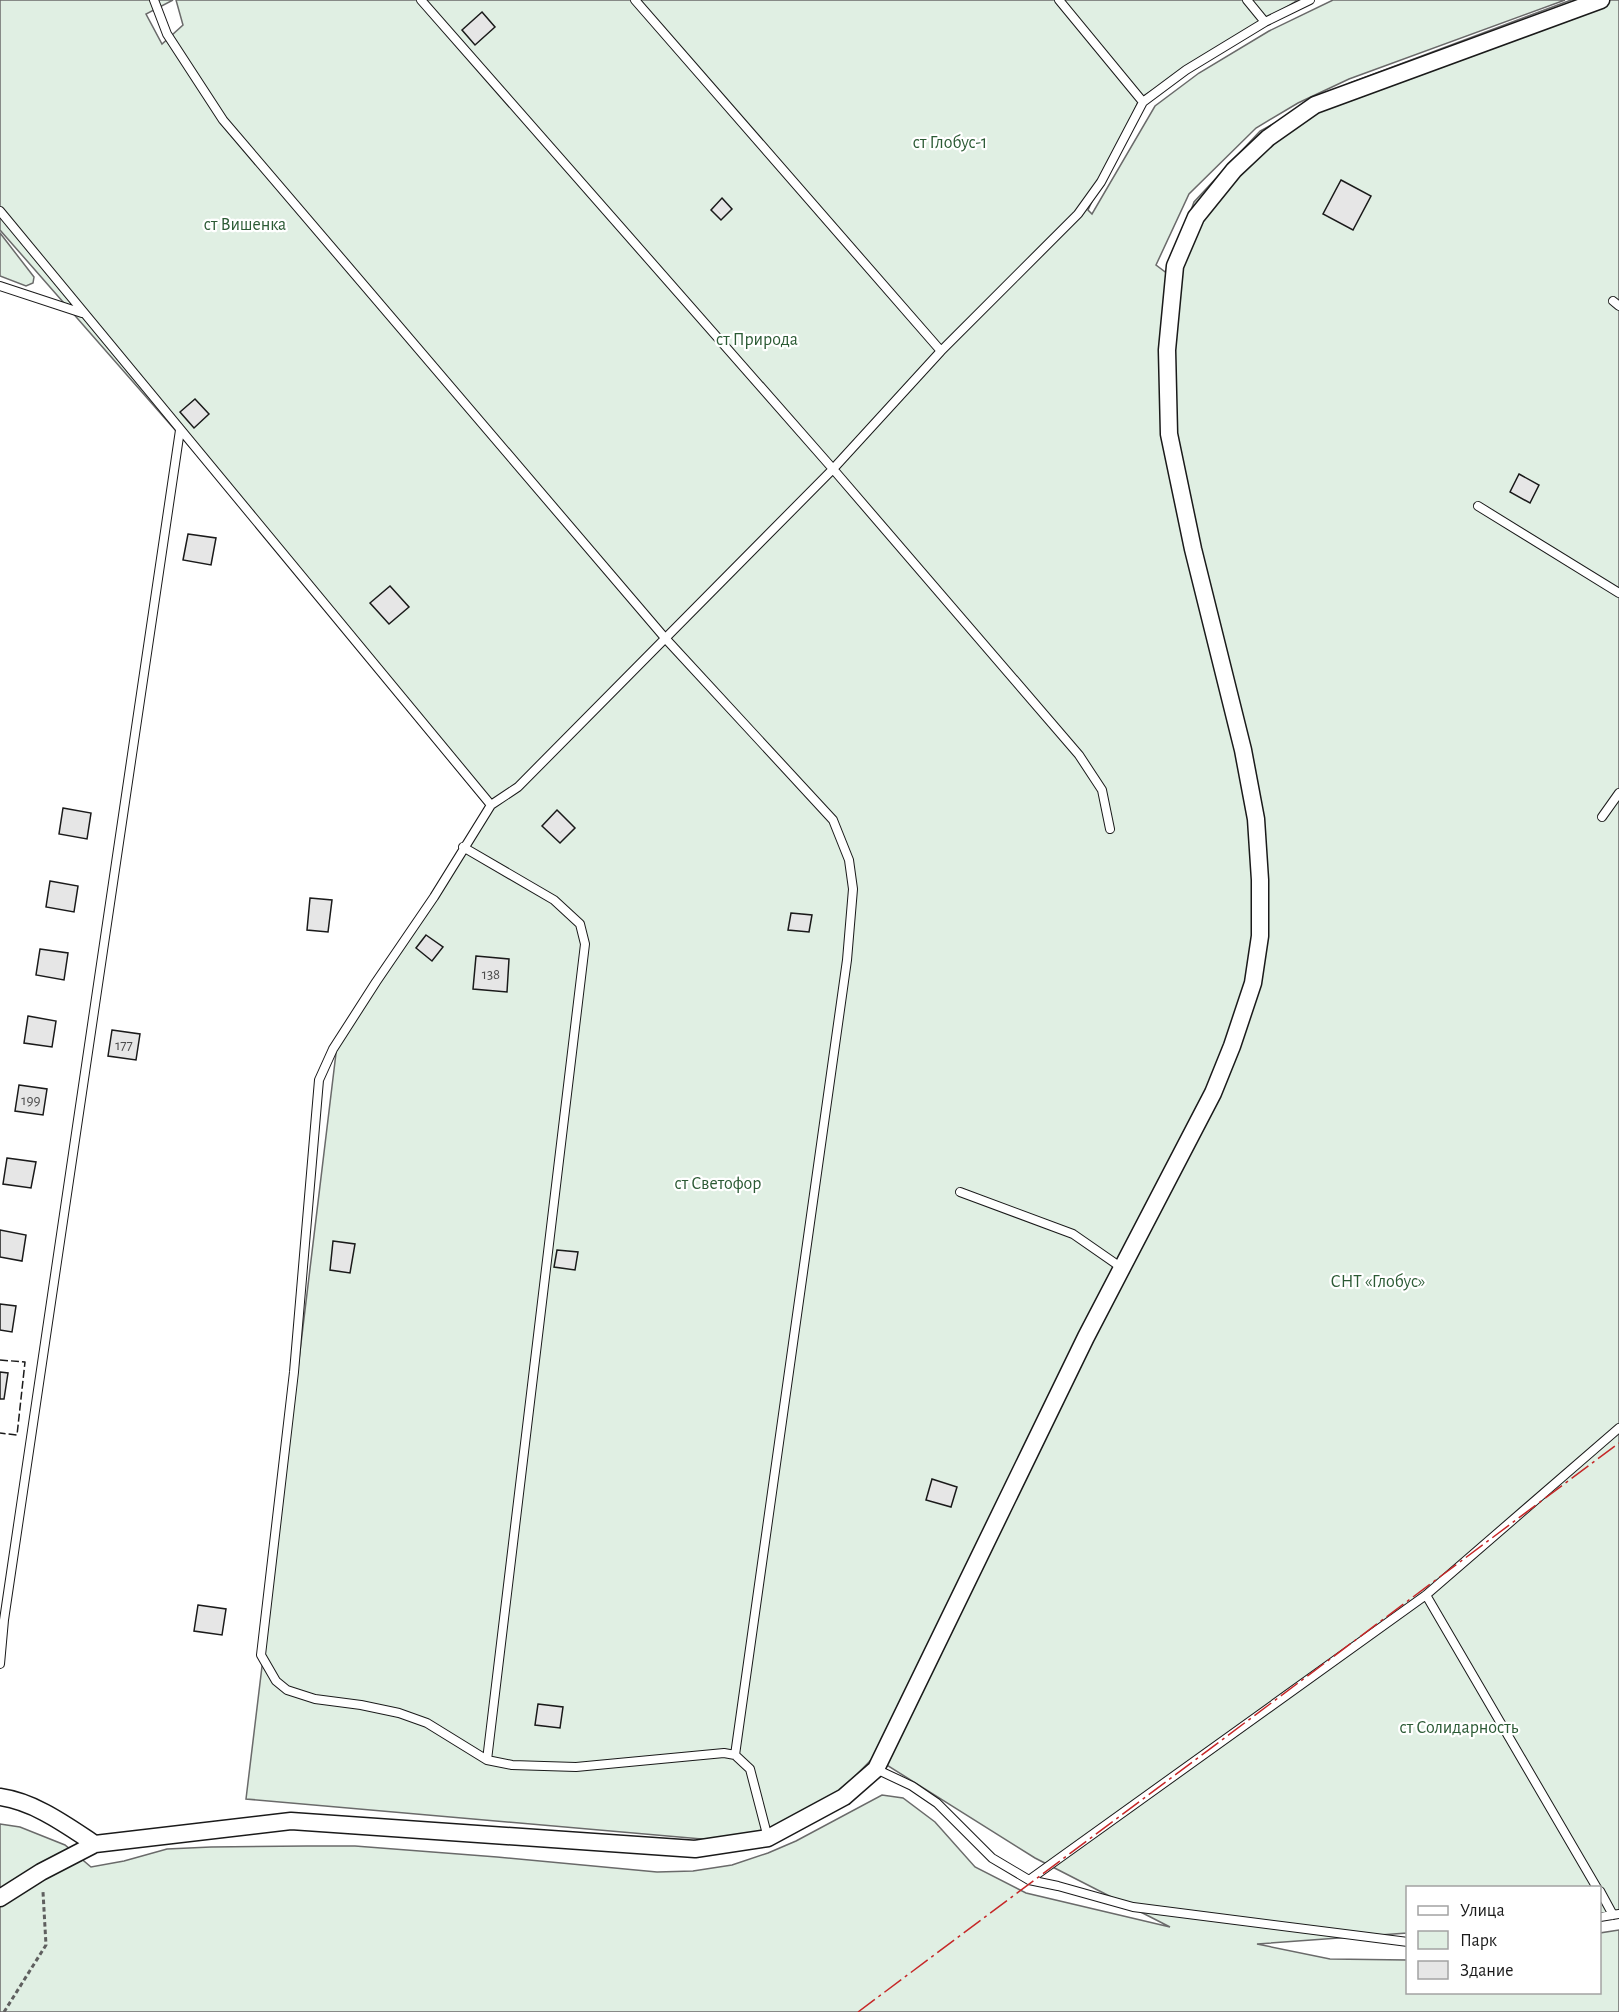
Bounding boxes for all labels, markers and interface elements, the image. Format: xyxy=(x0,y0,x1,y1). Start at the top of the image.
park label: ст Глобус-1 xyxy=(913,133,987,152)
park label: ст Вишенка xyxy=(204,216,286,234)
park label: ст Природа xyxy=(716,331,798,349)
house number: 138 xyxy=(482,967,500,982)
house number: 177 xyxy=(115,1038,133,1053)
house number: 199 xyxy=(21,1093,41,1108)
park label: ст Светофор xyxy=(675,1175,761,1193)
park label: СНТ «Глобус» xyxy=(1331,1272,1425,1291)
park label: ст Солидарность xyxy=(1400,1719,1519,1737)
legend xyxy=(1406,1886,1601,1994)
text: Улица xyxy=(1460,1902,1505,1920)
text: Парк xyxy=(1460,1932,1498,1950)
text: Здание xyxy=(1460,1962,1514,1980)

